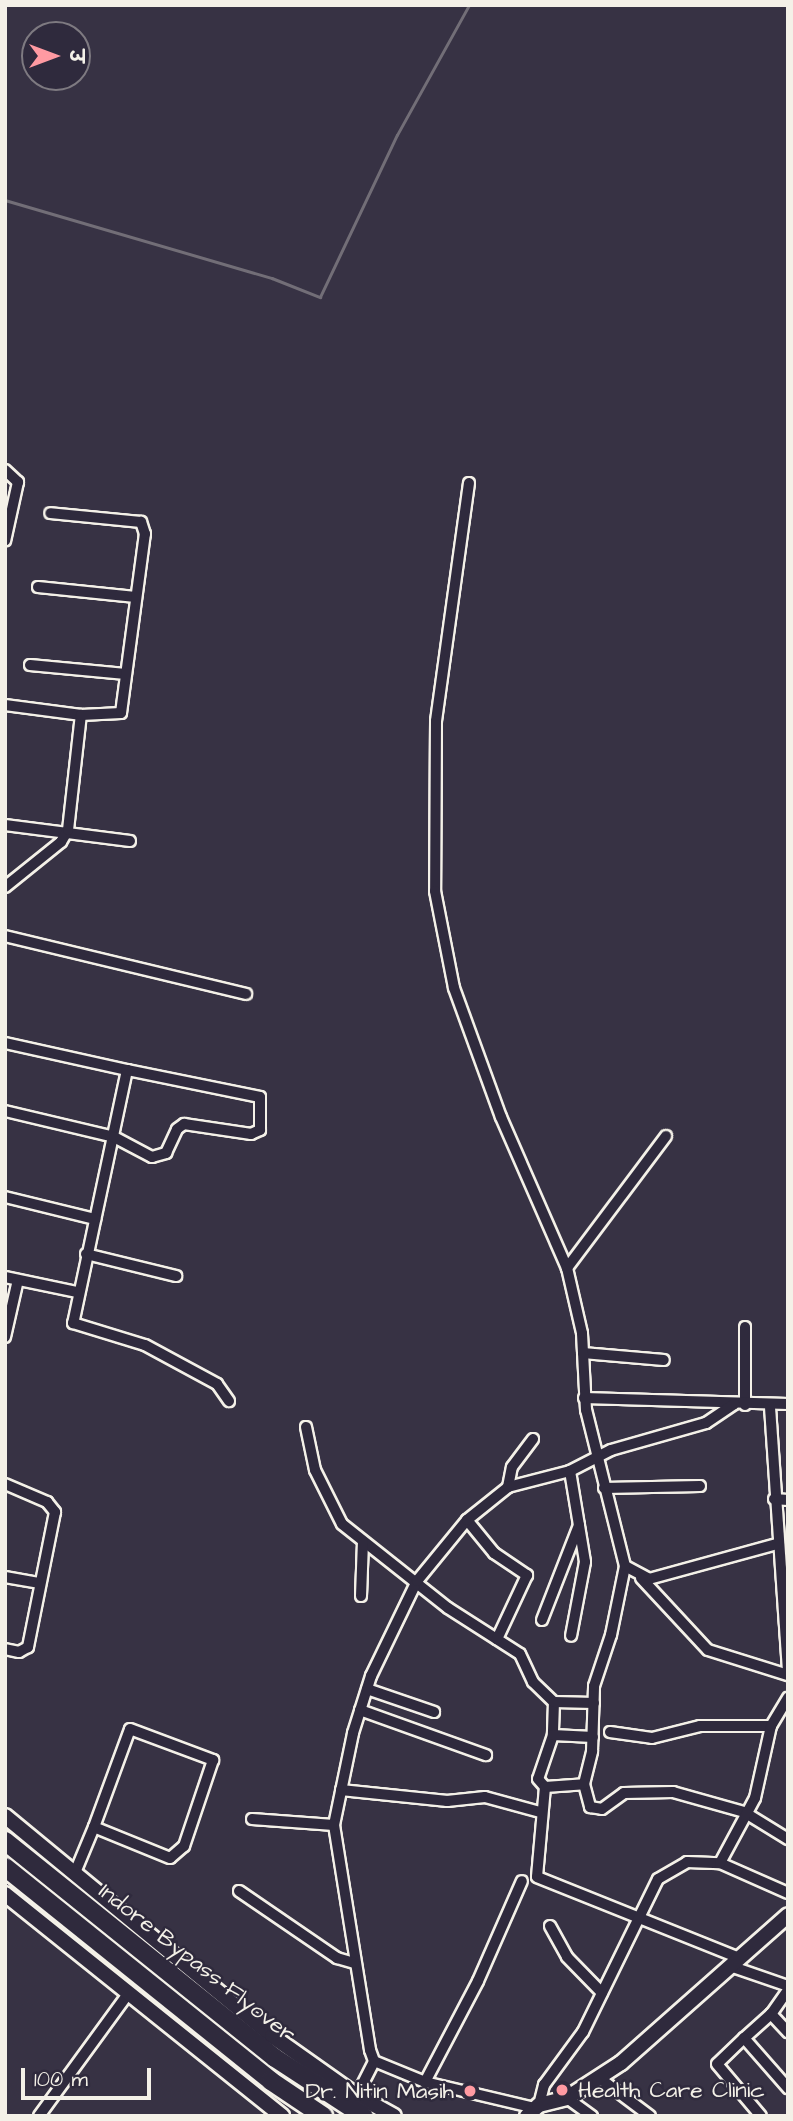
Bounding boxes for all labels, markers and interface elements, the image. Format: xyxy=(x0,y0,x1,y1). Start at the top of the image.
north arrow xyxy=(21,21,91,91)
text: उ xyxy=(62,50,89,62)
street label: Indore Bypass Flyover xyxy=(93,1878,301,2048)
scale bar xyxy=(24,2054,154,2098)
text: 100 m xyxy=(34,2065,88,2094)
place label: Health Care Clinic xyxy=(578,2076,765,2104)
place label: Dr. Nitin Masih xyxy=(305,2077,454,2105)
marker: Health Care Clinic xyxy=(552,2080,572,2100)
marker: Dr. Nitin Masih xyxy=(460,2081,480,2101)

